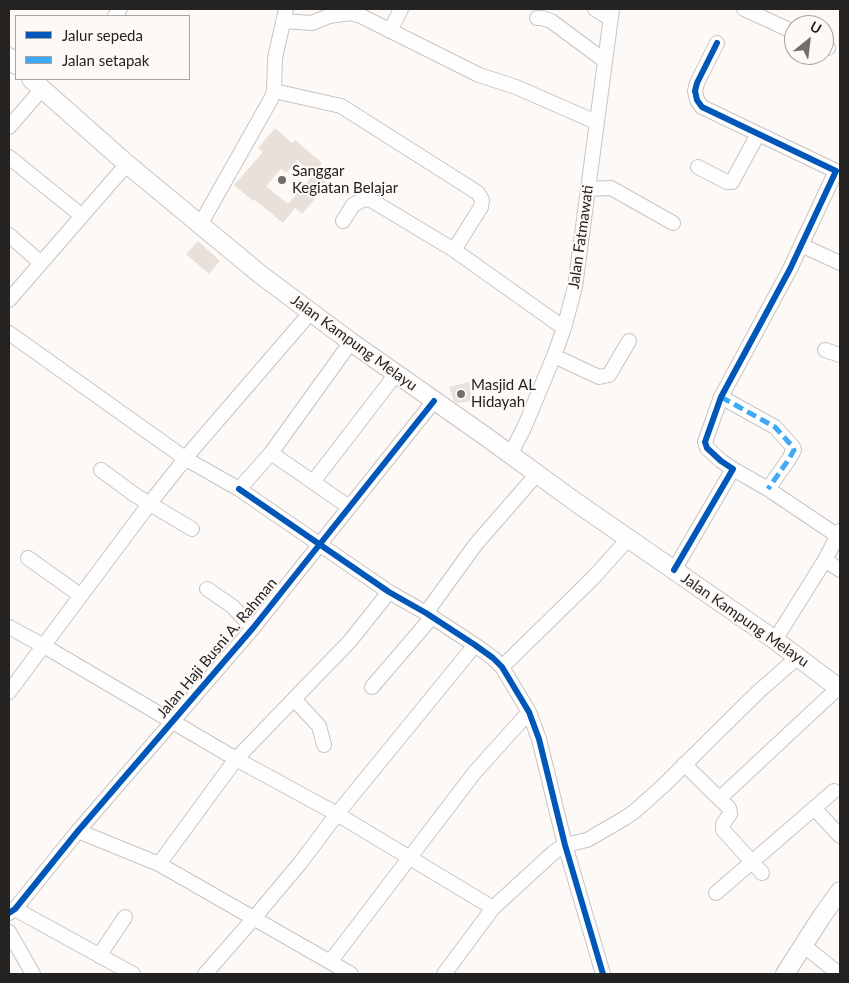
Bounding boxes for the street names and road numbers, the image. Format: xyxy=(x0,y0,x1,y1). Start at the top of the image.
street label: Jalan Fatmawati xyxy=(565,184,597,290)
street label: Jalan Kampung Melayu xyxy=(287,291,421,395)
street label: Jalan Kampung Melayu xyxy=(678,569,812,671)
street label: Jalan Haji Busni A. Rahman xyxy=(153,574,281,722)

